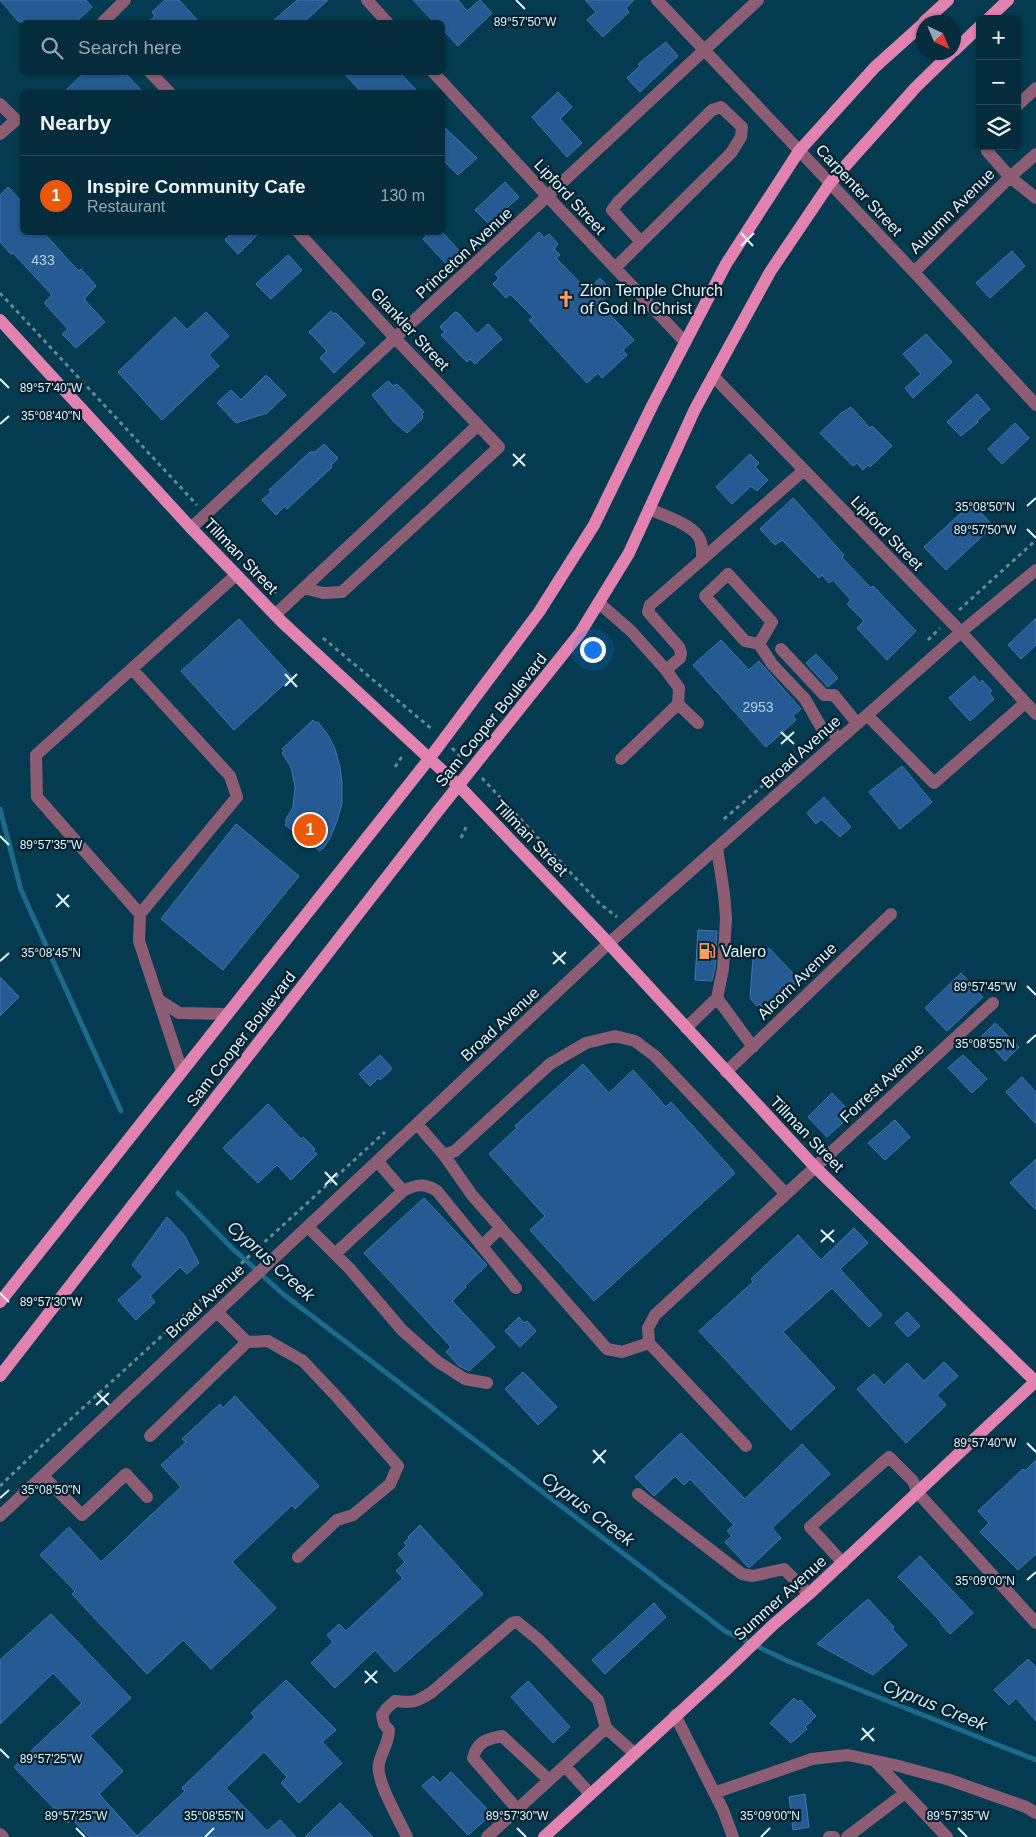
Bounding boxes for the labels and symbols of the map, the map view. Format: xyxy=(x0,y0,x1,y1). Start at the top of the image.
text: 89°57'50"W xyxy=(494,15,557,29)
north arrow xyxy=(916,15,961,60)
street label: Carpenter Street xyxy=(812,141,906,239)
street label: Lipford Street xyxy=(531,156,609,238)
street label: Autumn Avenue xyxy=(906,165,998,257)
street label: Princeton Avenue xyxy=(412,204,516,302)
house number: 433 xyxy=(31,252,55,268)
place label: Zion Temple Church of God In Christ xyxy=(580,282,723,317)
street label: Glankler Street xyxy=(367,284,453,374)
church icon: Zion Temple Church of God In Christ xyxy=(556,289,576,309)
text: 89°57'40"W xyxy=(20,381,83,395)
text: 35°08'40"N xyxy=(21,409,81,423)
street label: Lipford Street xyxy=(848,493,927,574)
text: 35°08'50"N xyxy=(955,500,1015,514)
street label: Tillman Street xyxy=(201,515,282,598)
text: 89°57'50"W xyxy=(954,523,1017,537)
your location xyxy=(580,637,606,663)
street label: Sam Cooper Boulevard xyxy=(432,650,550,790)
house number: 2953 xyxy=(742,699,774,715)
street label: Broad Avenue xyxy=(758,712,844,792)
street label: Tillman Street xyxy=(491,797,572,880)
pin: 1 xyxy=(294,811,326,849)
text: 89°57'35"W xyxy=(20,838,83,852)
street label: Alcorn Avenue xyxy=(754,939,840,1023)
fuel station icon: Valero xyxy=(697,941,717,961)
place label: Valero xyxy=(721,943,766,960)
text: 35°08'45"N xyxy=(21,946,81,960)
street label: Sam Cooper Boulevard xyxy=(183,968,299,1110)
text: 89°57'45"W xyxy=(954,980,1017,994)
street label: Broad Avenue xyxy=(458,984,543,1064)
text: 35°08'55"N xyxy=(955,1037,1015,1051)
street label: Forrest Avenue xyxy=(837,1040,927,1126)
street label: Tillman Street xyxy=(767,1093,848,1176)
water label: Cyprus Creek xyxy=(223,1217,319,1306)
street label: Broad Avenue xyxy=(163,1261,248,1341)
text: 89°57'30"W xyxy=(20,1295,83,1309)
text: 89°57'40"W xyxy=(954,1436,1017,1450)
water label: Cyprus Creek xyxy=(538,1468,639,1551)
text: 35°08'50"N xyxy=(21,1483,81,1497)
street label: Summer Avenue xyxy=(730,1552,830,1644)
text: 35°09'00"N xyxy=(955,1574,1015,1588)
water label: Cyprus Creek xyxy=(880,1675,991,1735)
text: 89°57'25"W xyxy=(20,1752,83,1766)
text: 89°57'25"W xyxy=(45,1809,108,1823)
text: 35°08'55"N xyxy=(184,1809,244,1823)
text: 89°57'30"W xyxy=(486,1809,549,1823)
text: 35°09'00"N xyxy=(740,1809,800,1823)
text: 89°57'35"W xyxy=(927,1809,990,1823)

